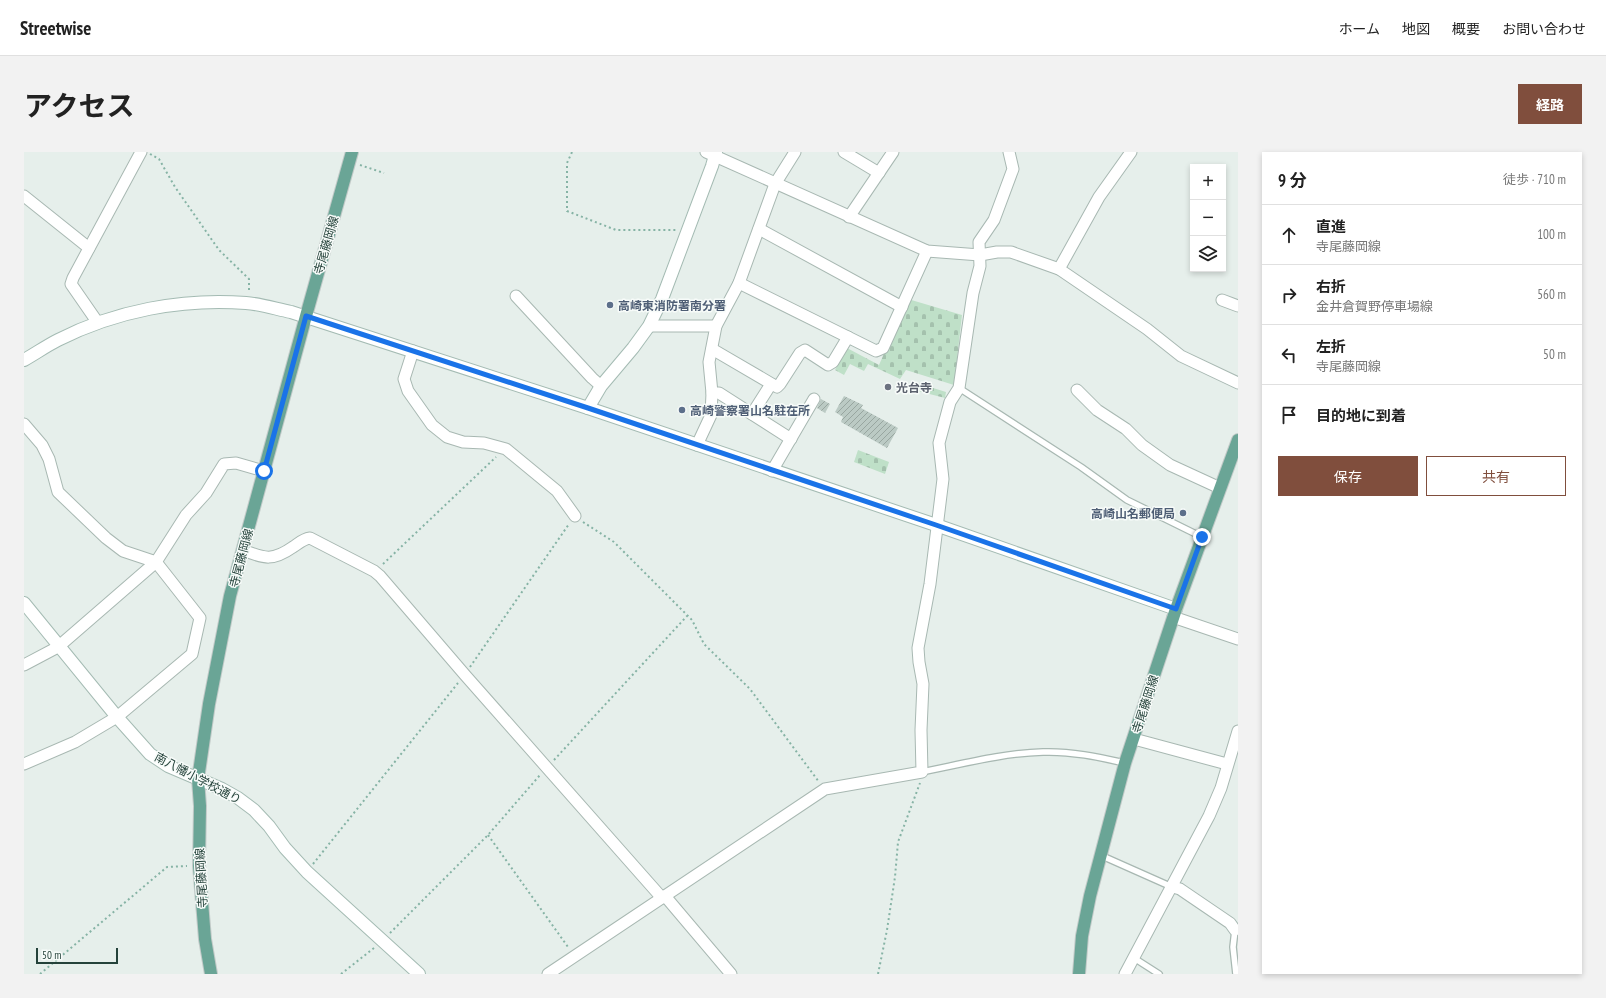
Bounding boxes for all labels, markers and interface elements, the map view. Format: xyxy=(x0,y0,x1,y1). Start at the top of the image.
text: Streetwise xyxy=(20,16,91,40)
text: ホーム xyxy=(1338,20,1380,38)
text: 地図 xyxy=(1402,20,1430,38)
text: 概要 xyxy=(1452,20,1480,38)
text: お問い合わせ xyxy=(1502,20,1586,38)
button: 経路 xyxy=(1518,84,1582,124)
text: アクセス xyxy=(24,87,135,124)
map controls xyxy=(1190,164,1226,272)
button: + xyxy=(1190,164,1226,200)
text: 9 分 xyxy=(1278,169,1307,191)
text: 徒歩 · 710 m xyxy=(1503,171,1566,188)
button: − xyxy=(1190,200,1226,236)
street label: 寺尾藤岡線 xyxy=(311,214,341,276)
text: 直進 xyxy=(1316,217,1346,236)
icon: ahead xyxy=(1278,224,1300,246)
text: 100 m xyxy=(1537,226,1566,243)
button: layers xyxy=(1190,236,1226,272)
text: 寺尾藤岡線 xyxy=(1316,238,1381,255)
text: 右折 xyxy=(1316,277,1346,296)
icon: right xyxy=(1278,284,1300,306)
text: 560 m xyxy=(1537,286,1566,303)
place label: 高崎東消防署南分署 xyxy=(618,298,726,313)
text: 金井倉賀野停車場線 xyxy=(1316,298,1433,315)
marker: 高崎東消防署南分署 xyxy=(605,300,615,310)
text: 左折 xyxy=(1316,337,1346,356)
icon: left xyxy=(1278,344,1300,366)
text: 50 m xyxy=(1543,346,1566,363)
text: 寺尾藤岡線 xyxy=(1316,358,1381,375)
place label: 光台寺 xyxy=(896,380,932,395)
marker: 光台寺 xyxy=(883,382,893,392)
place label: 高崎警察署山名駐在所 xyxy=(690,403,810,418)
icon: arrive xyxy=(1278,404,1300,426)
marker: 高崎警察署山名駐在所 xyxy=(677,405,687,415)
text: 目的地に到着 xyxy=(1316,406,1406,425)
button: 保存 xyxy=(1278,456,1418,496)
button: 共有 xyxy=(1426,456,1566,496)
route start xyxy=(255,462,273,480)
place label: 高崎山名郵便局 xyxy=(1091,506,1175,521)
marker: 高崎山名郵便局 xyxy=(1178,508,1188,518)
street label: 寺尾藤岡線 xyxy=(226,527,256,589)
route end xyxy=(1193,528,1211,546)
street label: 寺尾藤岡線 xyxy=(1129,673,1161,735)
street label: 南八幡小学校通り xyxy=(152,749,244,807)
street label: 寺尾藤岡線 xyxy=(192,848,210,908)
scale bar xyxy=(36,946,118,965)
text: 50 m xyxy=(42,948,61,962)

